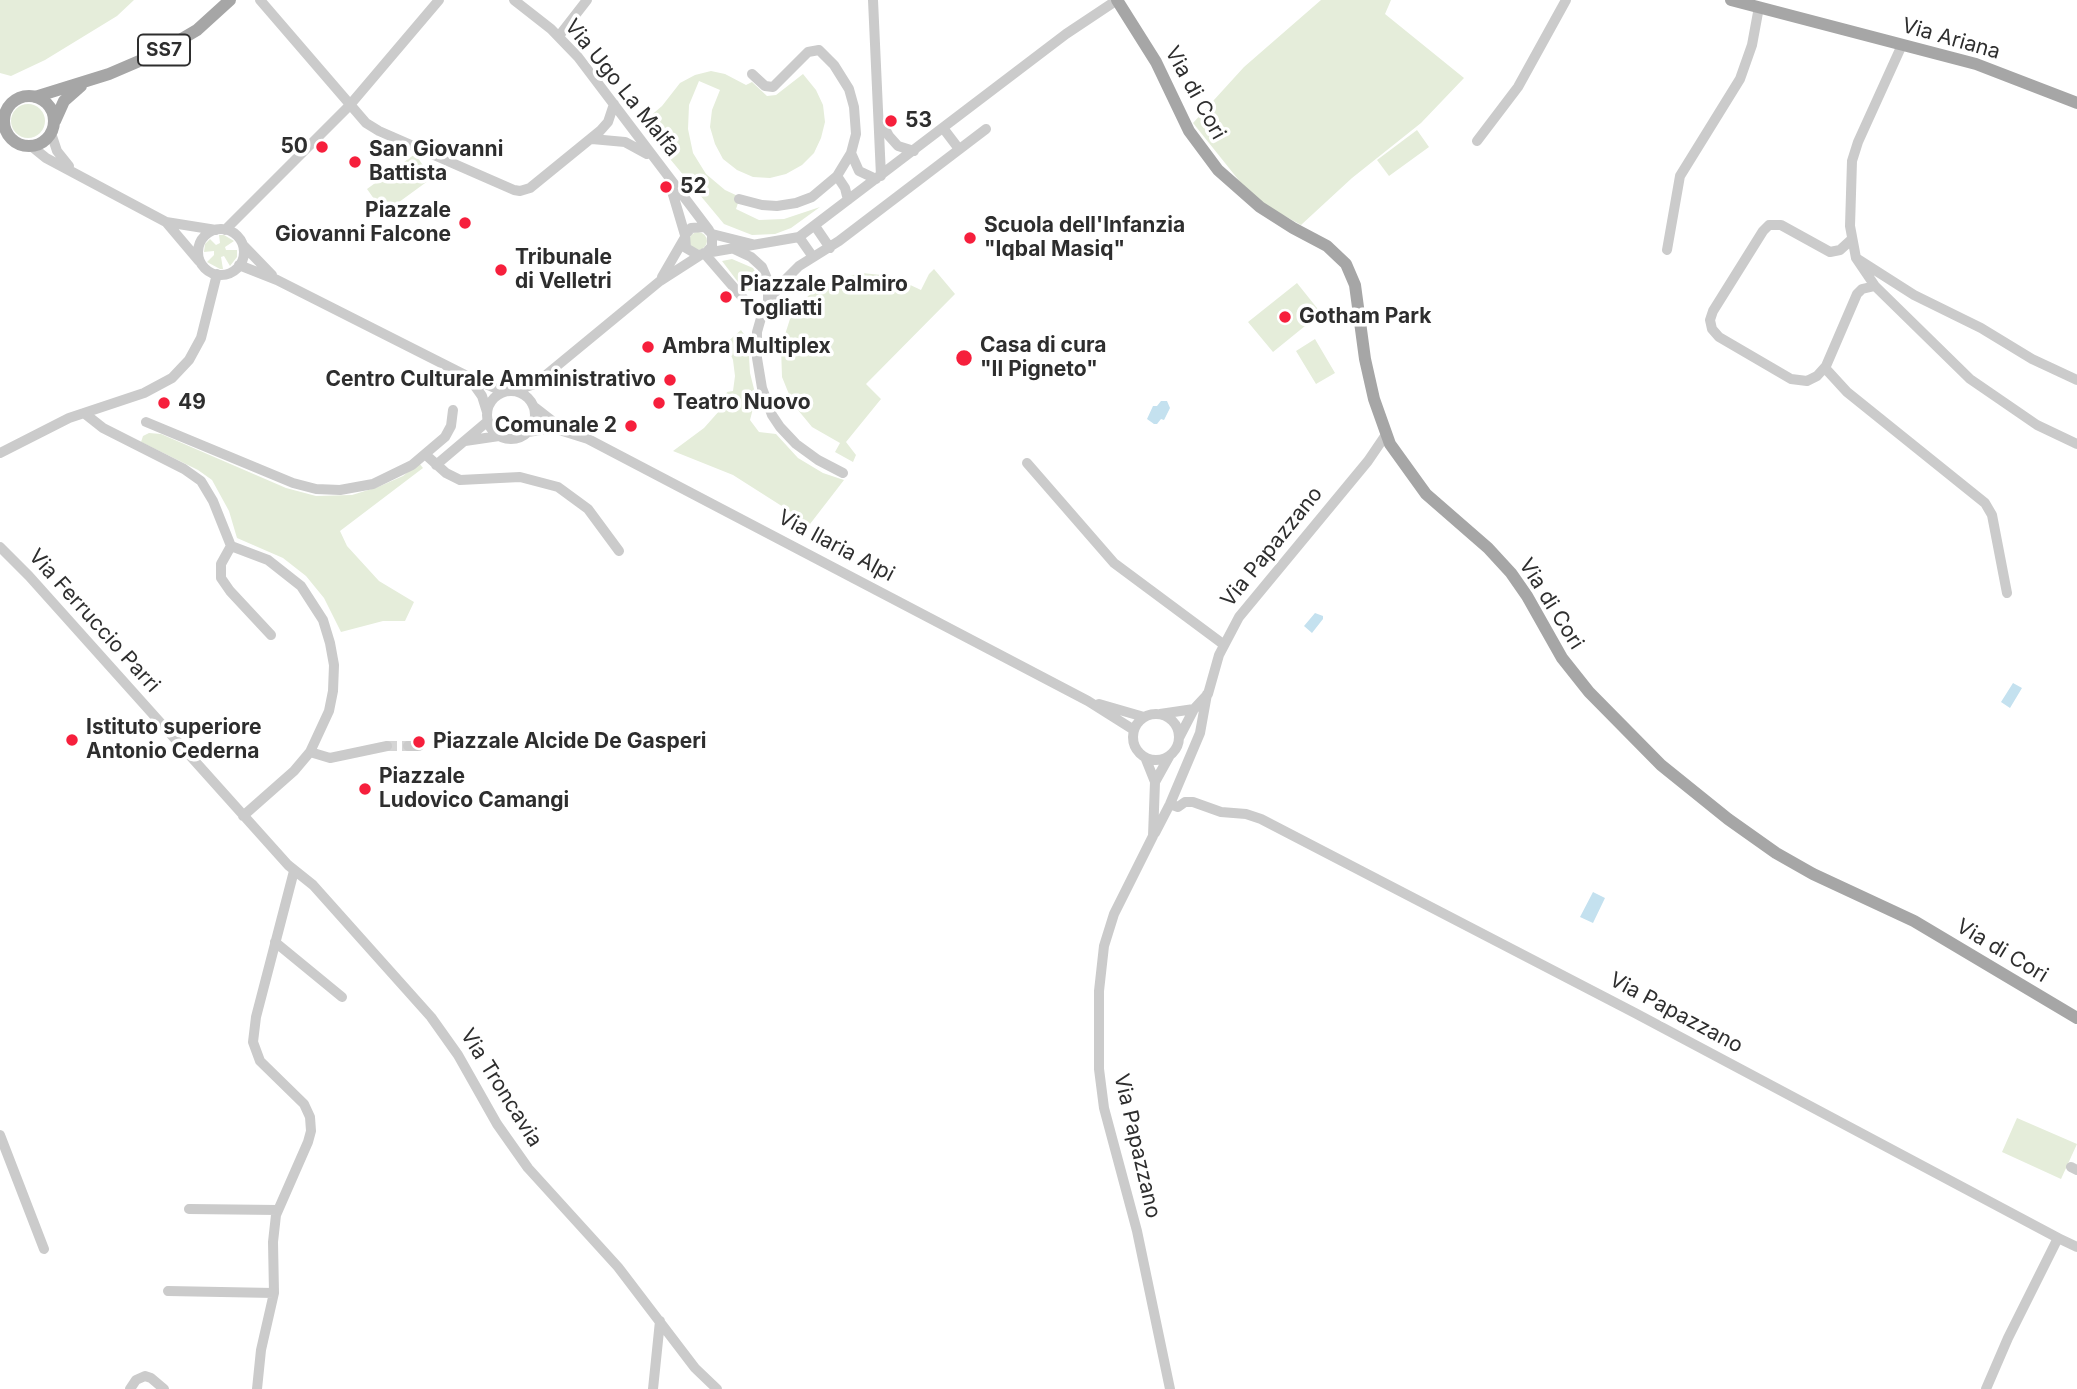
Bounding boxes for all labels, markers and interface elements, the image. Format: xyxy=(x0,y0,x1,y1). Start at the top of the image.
street label: Via Ariana xyxy=(1899,13,2003,65)
street label: Via Ugo La Malfa xyxy=(559,14,685,162)
road number: SS7 xyxy=(138,34,190,66)
street label: Via di Cori xyxy=(1159,42,1231,144)
place label: 53 xyxy=(905,108,932,134)
marker: 53 xyxy=(883,113,899,129)
place label: 50 xyxy=(280,134,308,160)
place label: San Giovanni Battista xyxy=(369,137,503,187)
marker: 50 xyxy=(314,139,330,155)
marker: San Giovanni Battista xyxy=(347,154,363,170)
place label: 52 xyxy=(680,174,707,200)
marker: 52 xyxy=(658,179,674,195)
place label: Piazzale Giovanni Falcone xyxy=(275,198,451,248)
place label: Scuola dell'Infanzia "Iqbal Masiq" xyxy=(984,213,1185,263)
marker: Piazzale Giovanni Falcone xyxy=(457,215,473,231)
marker: Scuola dell'Infanzia "Iqbal Masiq" xyxy=(962,230,978,246)
place label: Tribunale di Velletri xyxy=(515,245,612,295)
marker: Tribunale di Velletri xyxy=(493,262,509,278)
place label: Piazzale Palmiro Togliatti xyxy=(740,272,908,322)
marker: Piazzale Palmiro Togliatti xyxy=(718,289,734,305)
place label: Gotham Park xyxy=(1299,304,1431,330)
marker: Gotham Park xyxy=(1277,309,1293,325)
place label: Casa di cura "Il Pigneto" xyxy=(980,333,1106,383)
place label: Ambra Multiplex xyxy=(662,334,831,360)
marker: Ambra Multiplex xyxy=(640,339,656,355)
marker: Casa di cura "Il Pigneto" xyxy=(954,348,974,368)
place label: Centro Culturale Amministrativo xyxy=(325,367,656,393)
marker: Centro Culturale Amministrativo xyxy=(662,372,678,388)
place label: 49 xyxy=(178,390,206,416)
place label: Teatro Nuovo xyxy=(673,390,811,416)
marker: 49 xyxy=(156,395,172,411)
marker: Teatro Nuovo xyxy=(651,395,667,411)
place label: Comunale 2 xyxy=(495,413,617,439)
marker: Comunale 2 xyxy=(623,418,639,434)
street label: Via Papazzano xyxy=(1216,482,1328,612)
street label: Via Ilaria Alpi xyxy=(773,505,899,587)
street label: Via Ferruccio Parri xyxy=(23,544,165,698)
street label: Via di Cori xyxy=(1513,554,1589,654)
place label: Istituto superiore Antonio Cederna xyxy=(86,715,262,765)
place label: Piazzale Alcide De Gasperi xyxy=(433,729,707,755)
marker: Istituto superiore Antonio Cederna xyxy=(64,732,80,748)
marker: Piazzale Alcide De Gasperi xyxy=(411,734,427,750)
place label: Piazzale Ludovico Camangi xyxy=(379,764,569,814)
marker: Piazzale Ludovico Camangi xyxy=(357,781,373,797)
street label: Via di Cori xyxy=(1952,914,2052,988)
street label: Via Papazzano xyxy=(1605,967,1747,1059)
street label: Via Troncavia xyxy=(455,1024,547,1152)
street label: Via Papazzano xyxy=(1108,1071,1166,1221)

